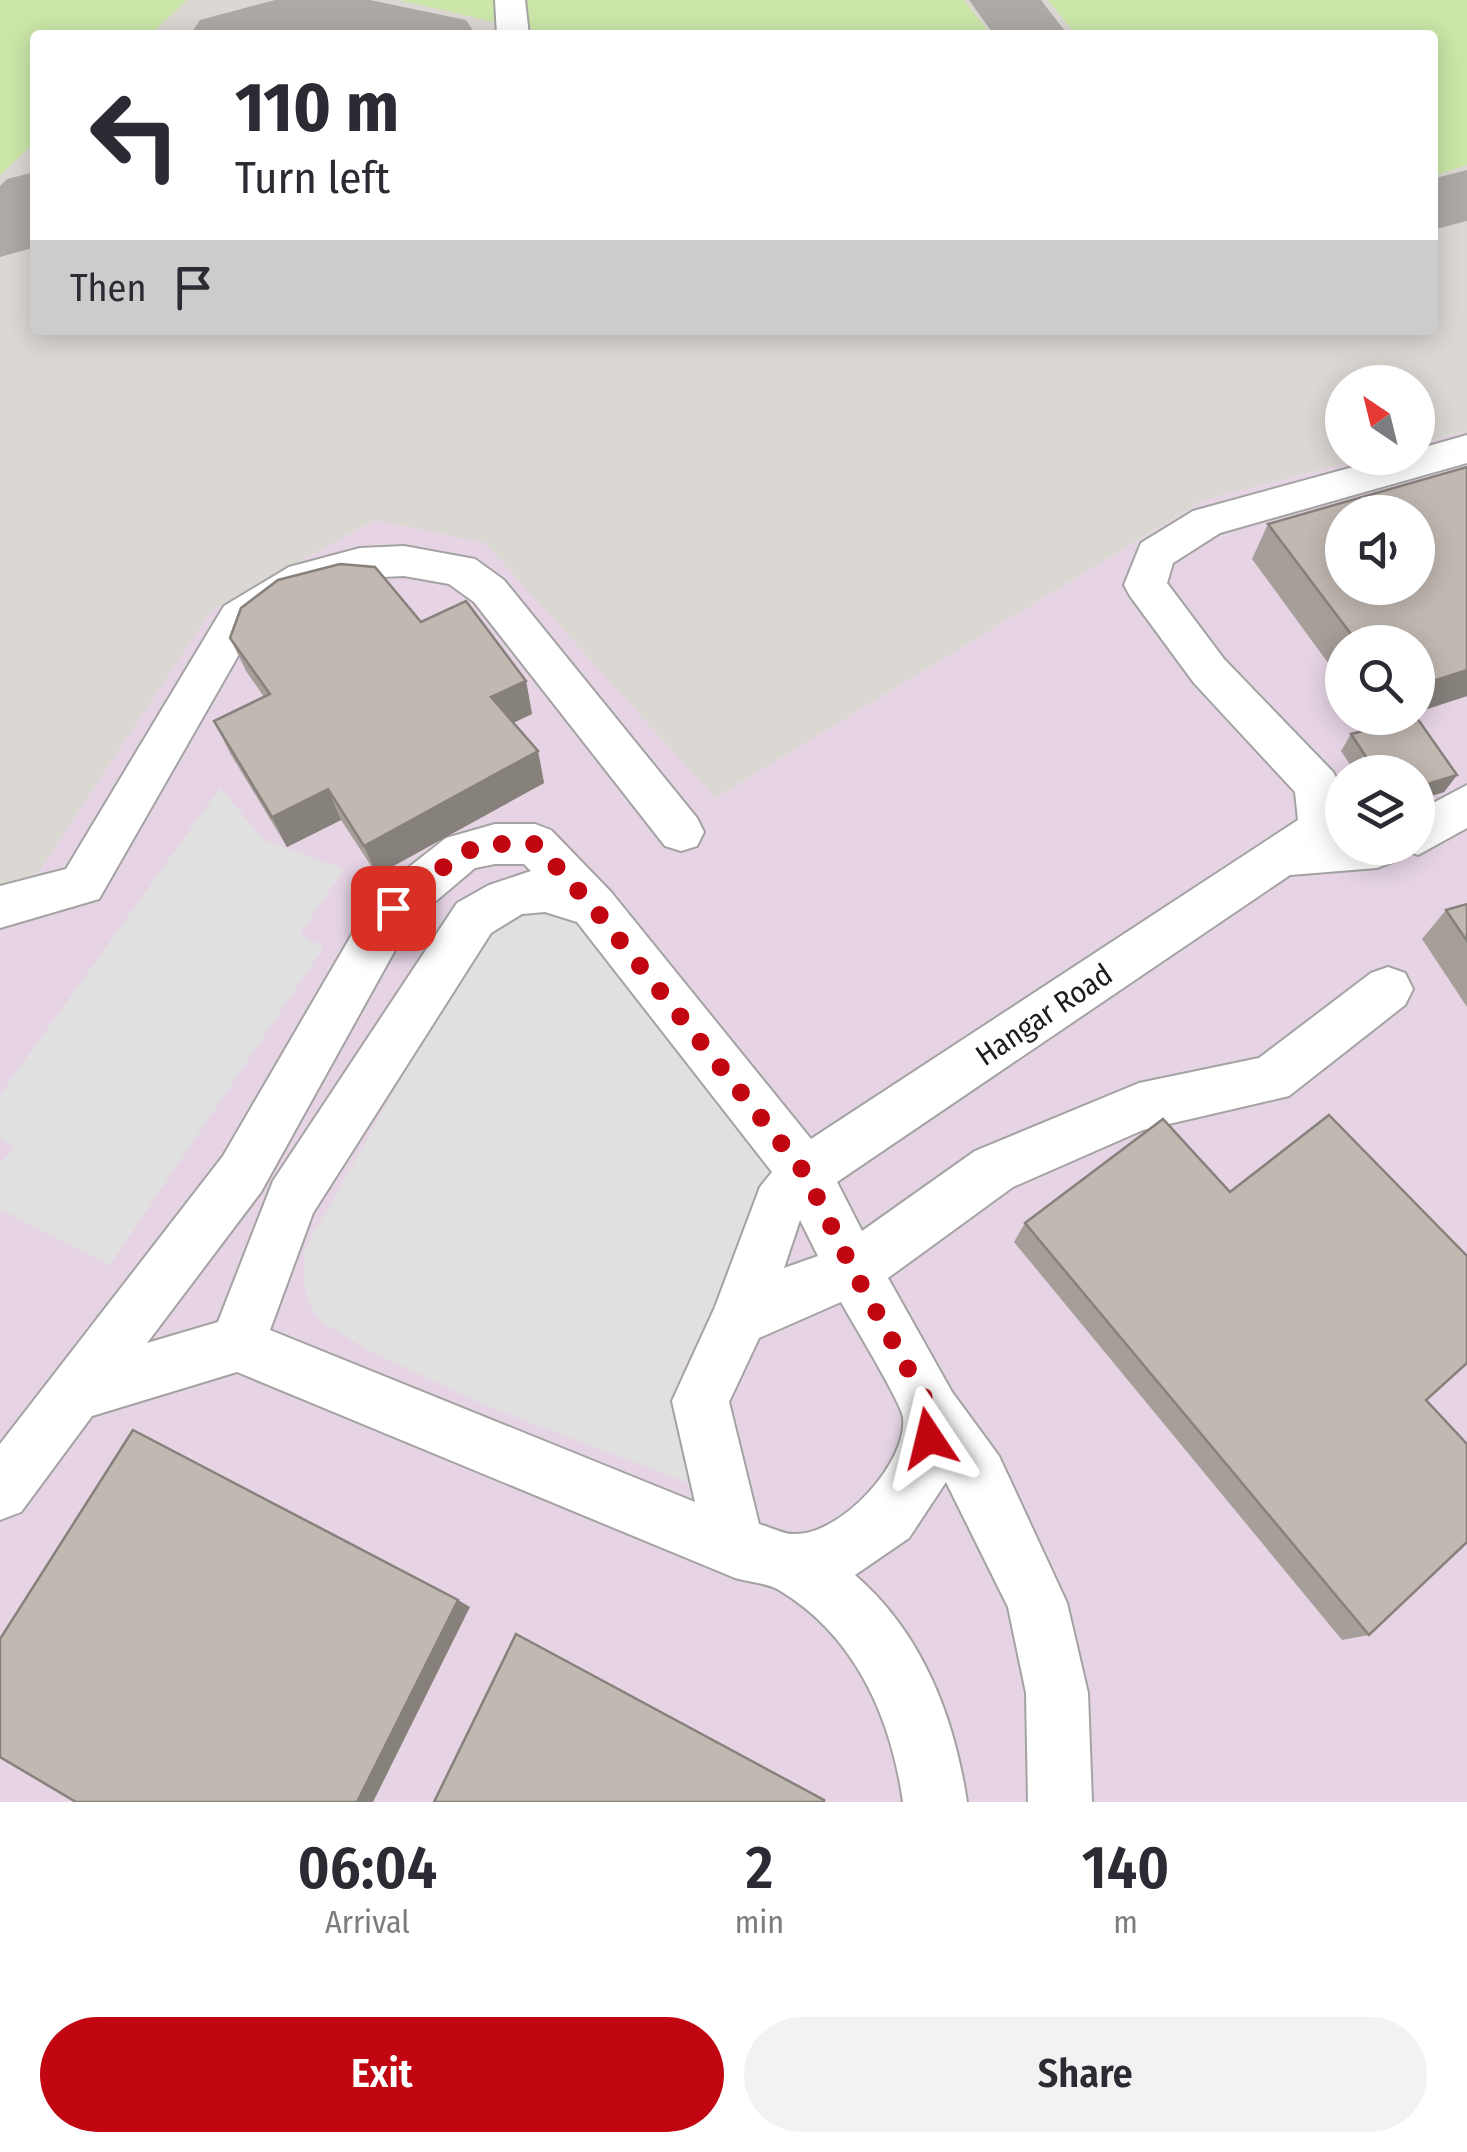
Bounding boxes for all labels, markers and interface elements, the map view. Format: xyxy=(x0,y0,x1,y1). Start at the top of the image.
text: 110 m xyxy=(235,66,399,150)
icon: left xyxy=(70,70,200,200)
text: Turn left xyxy=(235,151,390,205)
icon: arrive xyxy=(166,260,221,315)
text: Then xyxy=(70,265,146,311)
north arrow xyxy=(1325,365,1435,475)
map controls xyxy=(1325,365,1435,865)
button: sound xyxy=(1325,495,1435,605)
button: search xyxy=(1325,625,1435,735)
button: layers xyxy=(1325,755,1435,865)
pin xyxy=(351,866,436,951)
icon: arrive xyxy=(366,881,421,936)
street label: Hangar Road xyxy=(969,956,1119,1074)
position arrow xyxy=(877,1386,981,1490)
text: 06:04 xyxy=(298,1832,437,1904)
text: 2 xyxy=(746,1832,773,1904)
text: 140 xyxy=(1082,1832,1169,1904)
text: Arrival xyxy=(325,1903,410,1941)
text: min xyxy=(735,1903,784,1941)
text: m xyxy=(1113,1903,1138,1941)
button: Exit xyxy=(40,2017,724,2132)
button: Share xyxy=(744,2017,1427,2132)

